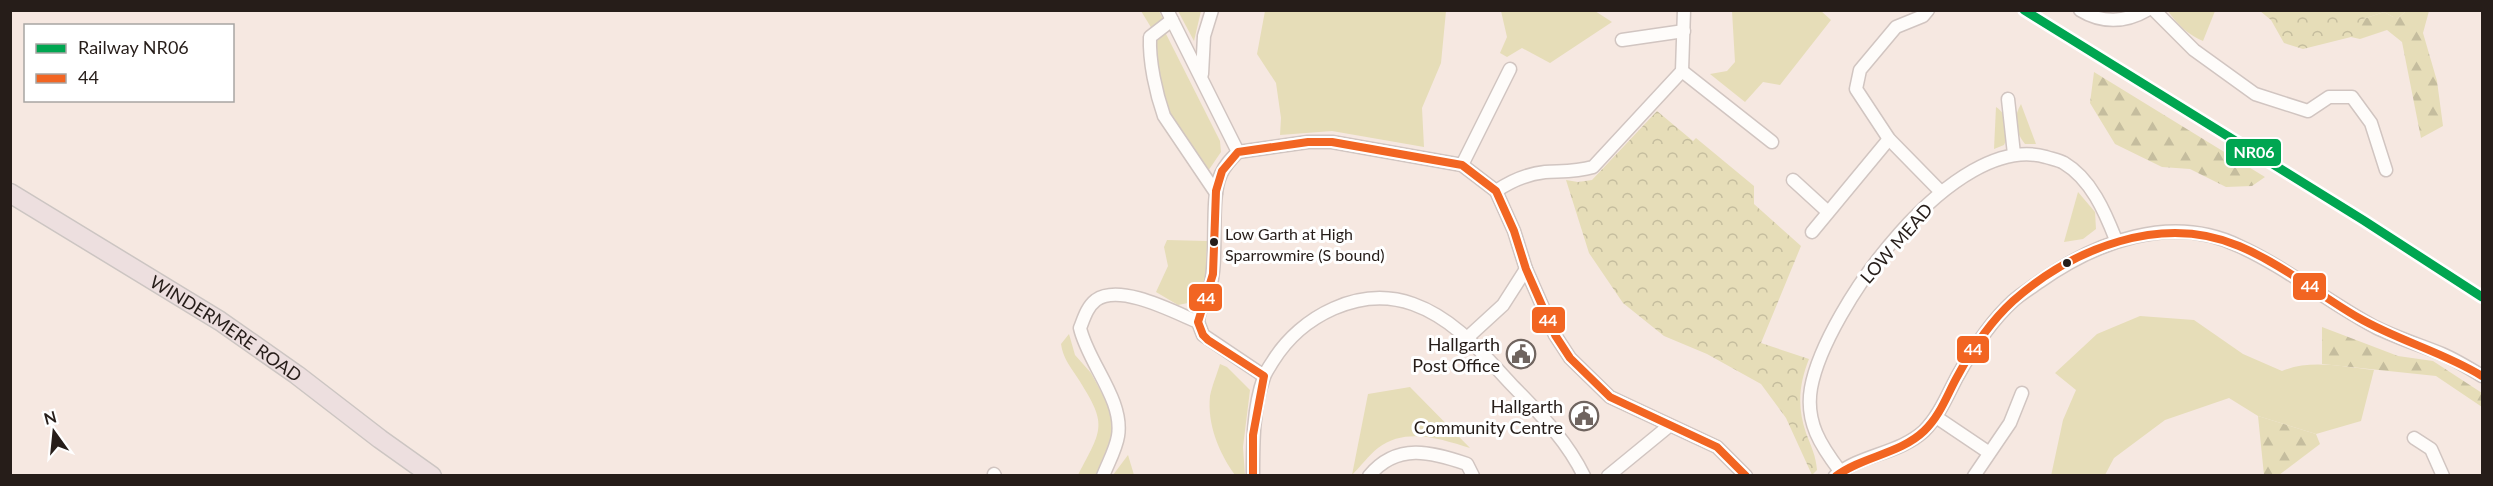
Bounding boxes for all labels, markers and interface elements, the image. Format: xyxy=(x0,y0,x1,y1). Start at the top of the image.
legend xyxy=(24,24,234,102)
text: Railway NR06 xyxy=(78,36,189,58)
text: 44 xyxy=(78,66,99,88)
line badge: NR06 xyxy=(2225,138,2282,167)
text: NR06 xyxy=(2233,142,2275,161)
street label: LOW MEAD xyxy=(1855,198,1937,288)
place label: Low Garth at High Sparrowmire (S bound) xyxy=(1225,224,1384,264)
marker: Low Garth at High Sparrowmire (S bound) xyxy=(1208,236,1220,248)
unlabelled marker xyxy=(2061,257,2073,269)
street label: WINDERMERE ROAD xyxy=(146,270,306,386)
line badge: 44 xyxy=(2292,272,2327,301)
text: 44 xyxy=(2301,276,2319,295)
line badge: 44 xyxy=(1188,283,1223,312)
text: 44 xyxy=(1197,288,1215,307)
line badge: 44 xyxy=(1531,306,1566,334)
text: 44 xyxy=(1539,310,1557,329)
place label: Hallgarth Post Office xyxy=(1412,333,1500,376)
line badge: 44 xyxy=(1956,335,1990,364)
public building icon: Hallgarth Post Office xyxy=(1505,338,1537,370)
text: 44 xyxy=(1964,339,1982,358)
place label: Hallgarth Community Centre xyxy=(1414,395,1563,438)
public building icon: Hallgarth Community Centre xyxy=(1568,400,1600,432)
north arrow xyxy=(24,402,84,462)
text: N xyxy=(42,406,58,428)

